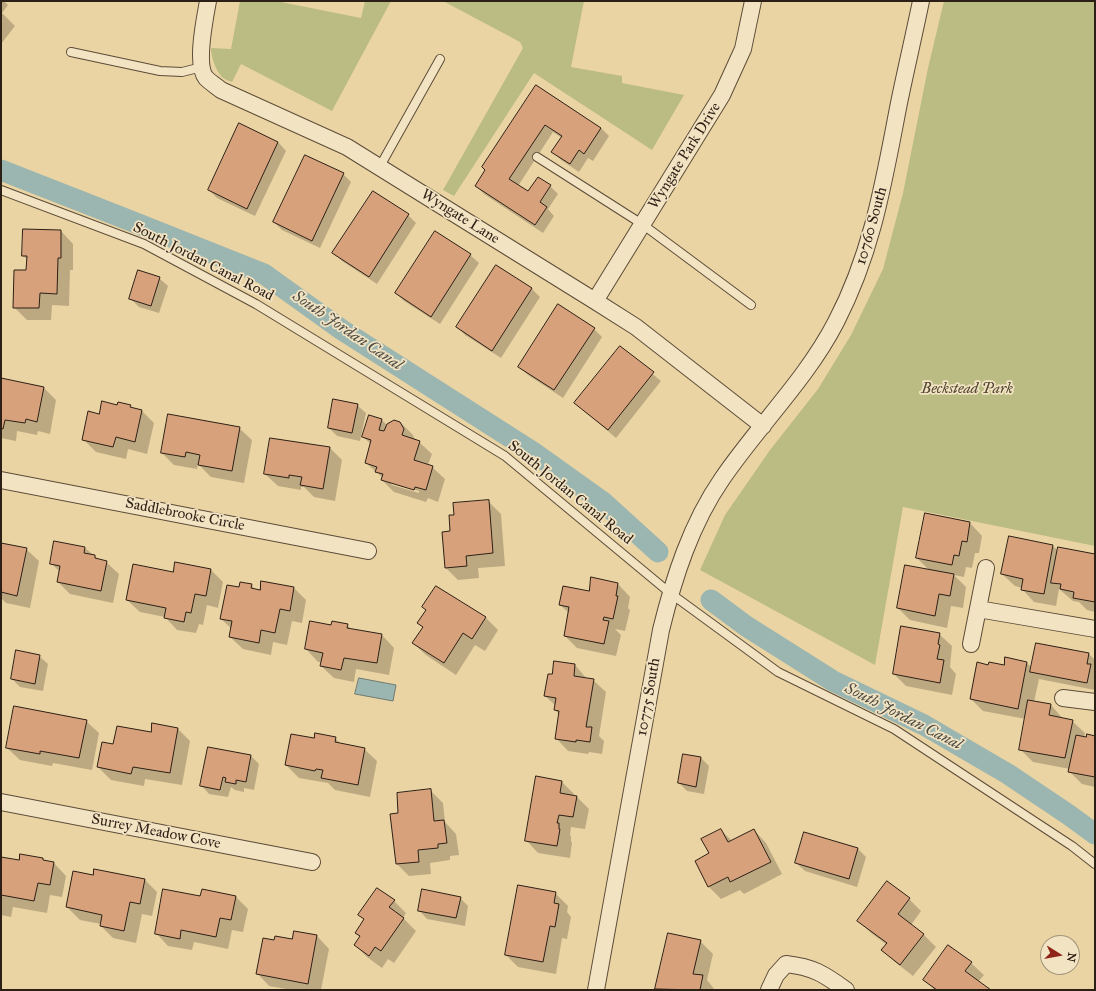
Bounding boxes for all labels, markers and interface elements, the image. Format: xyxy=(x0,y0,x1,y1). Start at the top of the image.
street label: Wyngate Park Drive xyxy=(645,99,725,213)
street label: 10760 South xyxy=(852,185,892,267)
street label: Wyngate Lane xyxy=(417,186,503,248)
street label: South Jordan Canal Road xyxy=(130,219,276,305)
water label: South Jordan Canal xyxy=(288,287,406,375)
park label: Beckstead Park xyxy=(921,380,1013,398)
street label: South Jordan Canal Road xyxy=(504,437,636,549)
street label: Saddlebrooke Circle xyxy=(124,495,246,535)
street label: 10775 South xyxy=(633,657,665,737)
water label: South Jordan Canal xyxy=(841,679,965,755)
street label: Surrey Meadow Cove xyxy=(90,811,222,853)
north arrow xyxy=(1040,935,1080,975)
text: N xyxy=(1064,951,1079,963)

